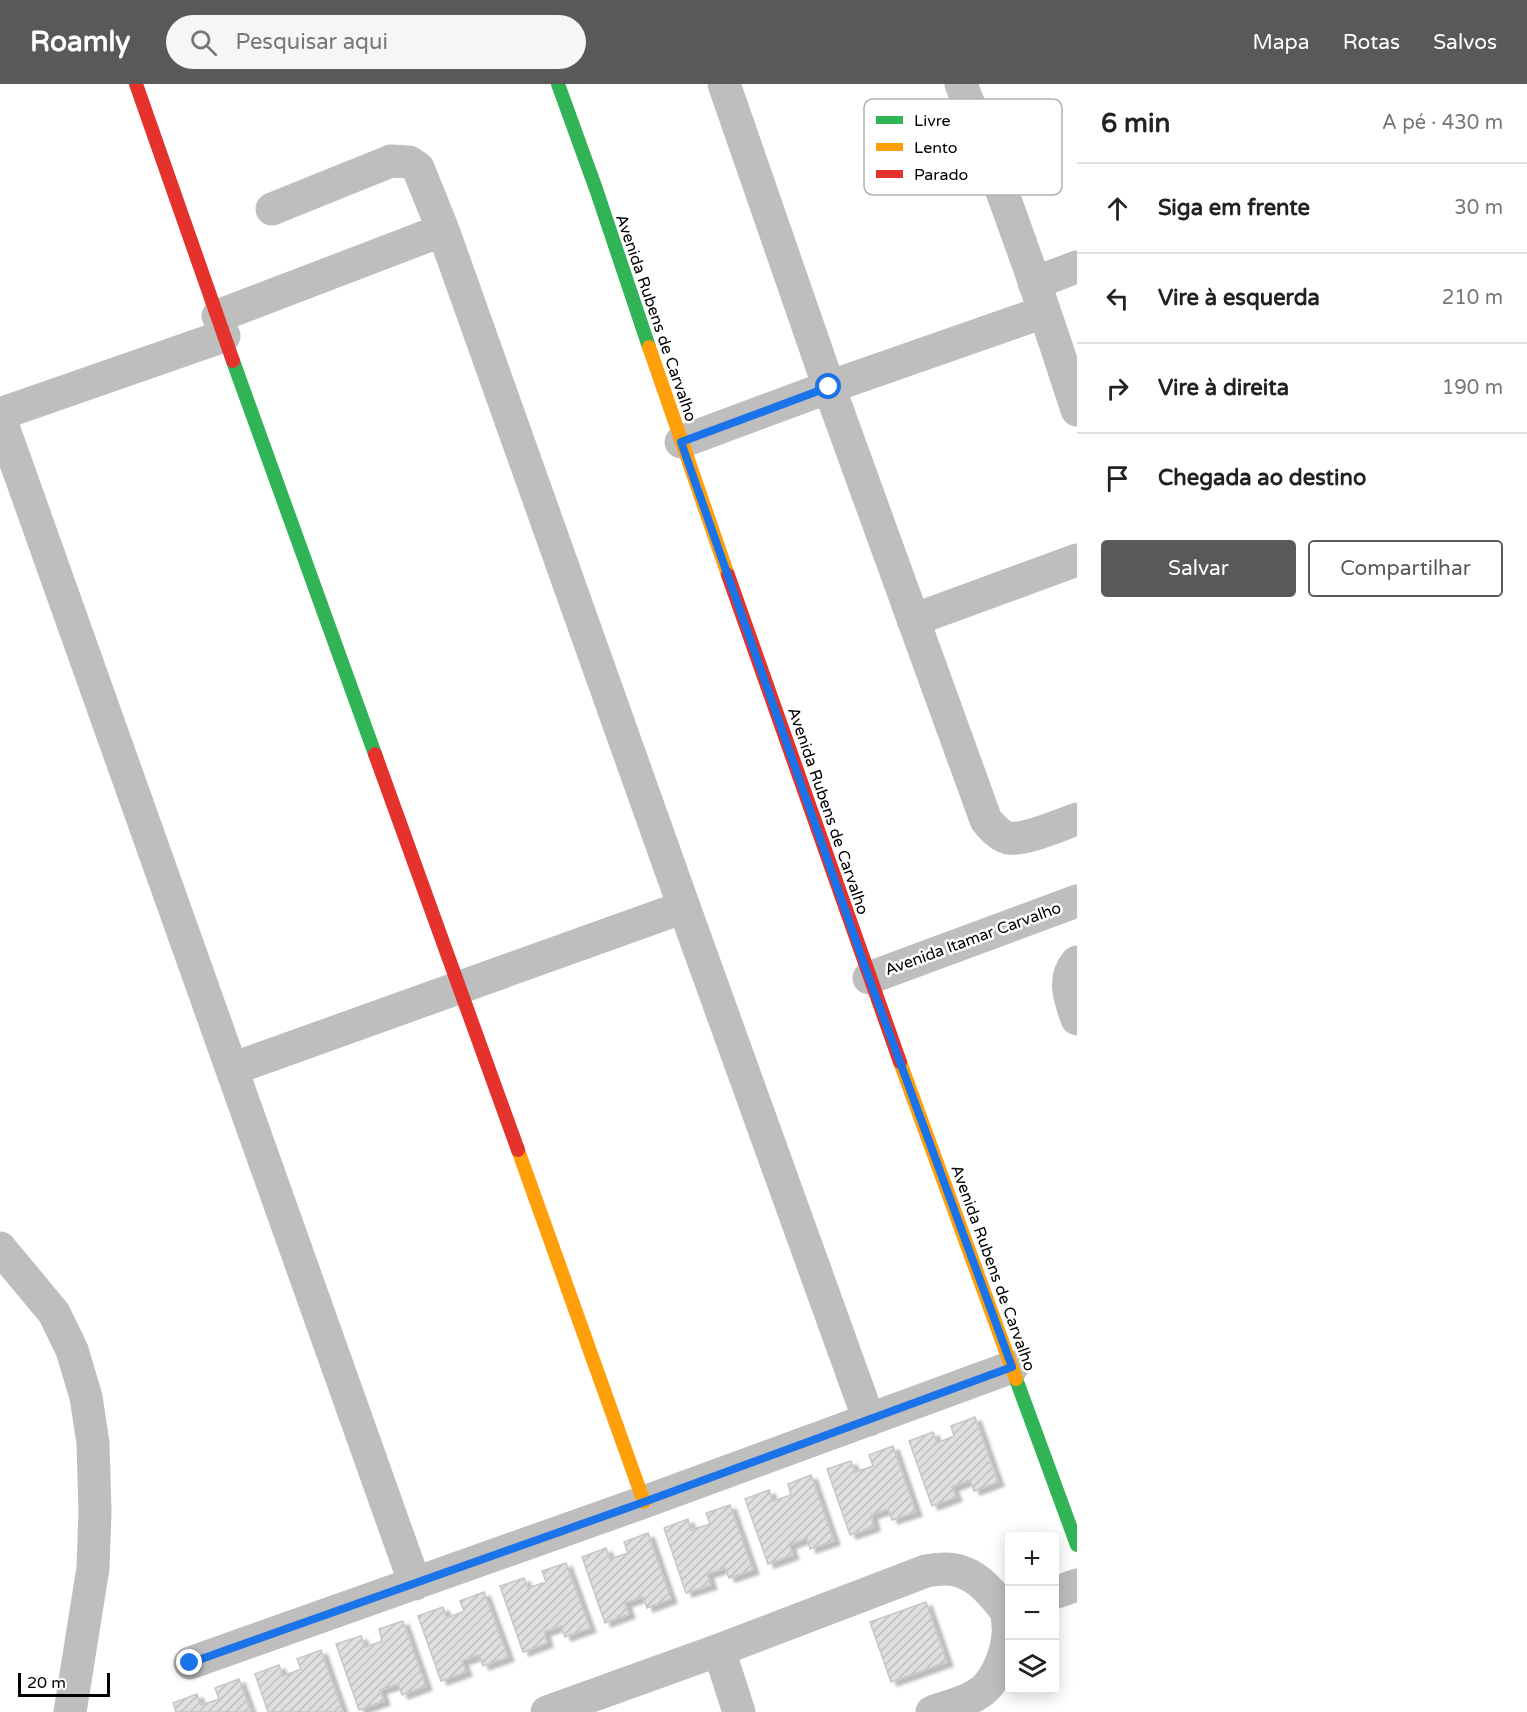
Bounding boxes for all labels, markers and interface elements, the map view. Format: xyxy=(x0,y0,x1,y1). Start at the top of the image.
search box xyxy=(166,15,586,69)
text: Roamly xyxy=(30,25,130,59)
icon: search xyxy=(187,26,220,59)
text: Pesquisar aqui xyxy=(235,29,388,55)
text: Mapa xyxy=(1252,30,1310,55)
text: Rotas xyxy=(1343,30,1400,55)
text: Salvos xyxy=(1433,30,1497,55)
legend xyxy=(864,99,1062,195)
text: 6 min xyxy=(1101,108,1170,139)
text: Livre xyxy=(914,111,951,131)
text: A pé · 430 m xyxy=(1382,111,1503,135)
text: Lento xyxy=(914,138,958,158)
text: Parado xyxy=(914,165,968,185)
icon: ahead xyxy=(1101,192,1134,225)
text: Siga em frente xyxy=(1158,195,1310,221)
text: 30 m xyxy=(1454,196,1503,220)
street label: Avenida Rubens de Carvalho xyxy=(611,212,701,424)
icon: left xyxy=(1101,282,1134,315)
text: Vire à esquerda xyxy=(1158,285,1320,311)
text: 210 m xyxy=(1442,286,1503,310)
icon: right xyxy=(1101,372,1134,405)
route start xyxy=(815,373,841,399)
text: Vire à direita xyxy=(1158,375,1289,401)
text: 190 m xyxy=(1442,376,1503,400)
icon: arrive xyxy=(1101,462,1134,495)
text: Chegada ao destino xyxy=(1158,465,1366,491)
button: Salvar xyxy=(1101,540,1296,597)
button: Compartilhar xyxy=(1308,540,1503,597)
street label: Avenida Rubens de Carvalho xyxy=(783,705,873,917)
street label: Avenida Itamar Carvalho xyxy=(882,898,1064,980)
street label: Avenida Rubens de Carvalho xyxy=(946,1162,1040,1374)
map controls xyxy=(1005,1532,1059,1694)
button: + xyxy=(1005,1532,1059,1586)
button: − xyxy=(1005,1586,1059,1640)
button: layers xyxy=(1005,1640,1059,1694)
route end xyxy=(176,1649,202,1675)
scale bar xyxy=(18,1670,110,1698)
text: 20 m xyxy=(27,1673,66,1693)

